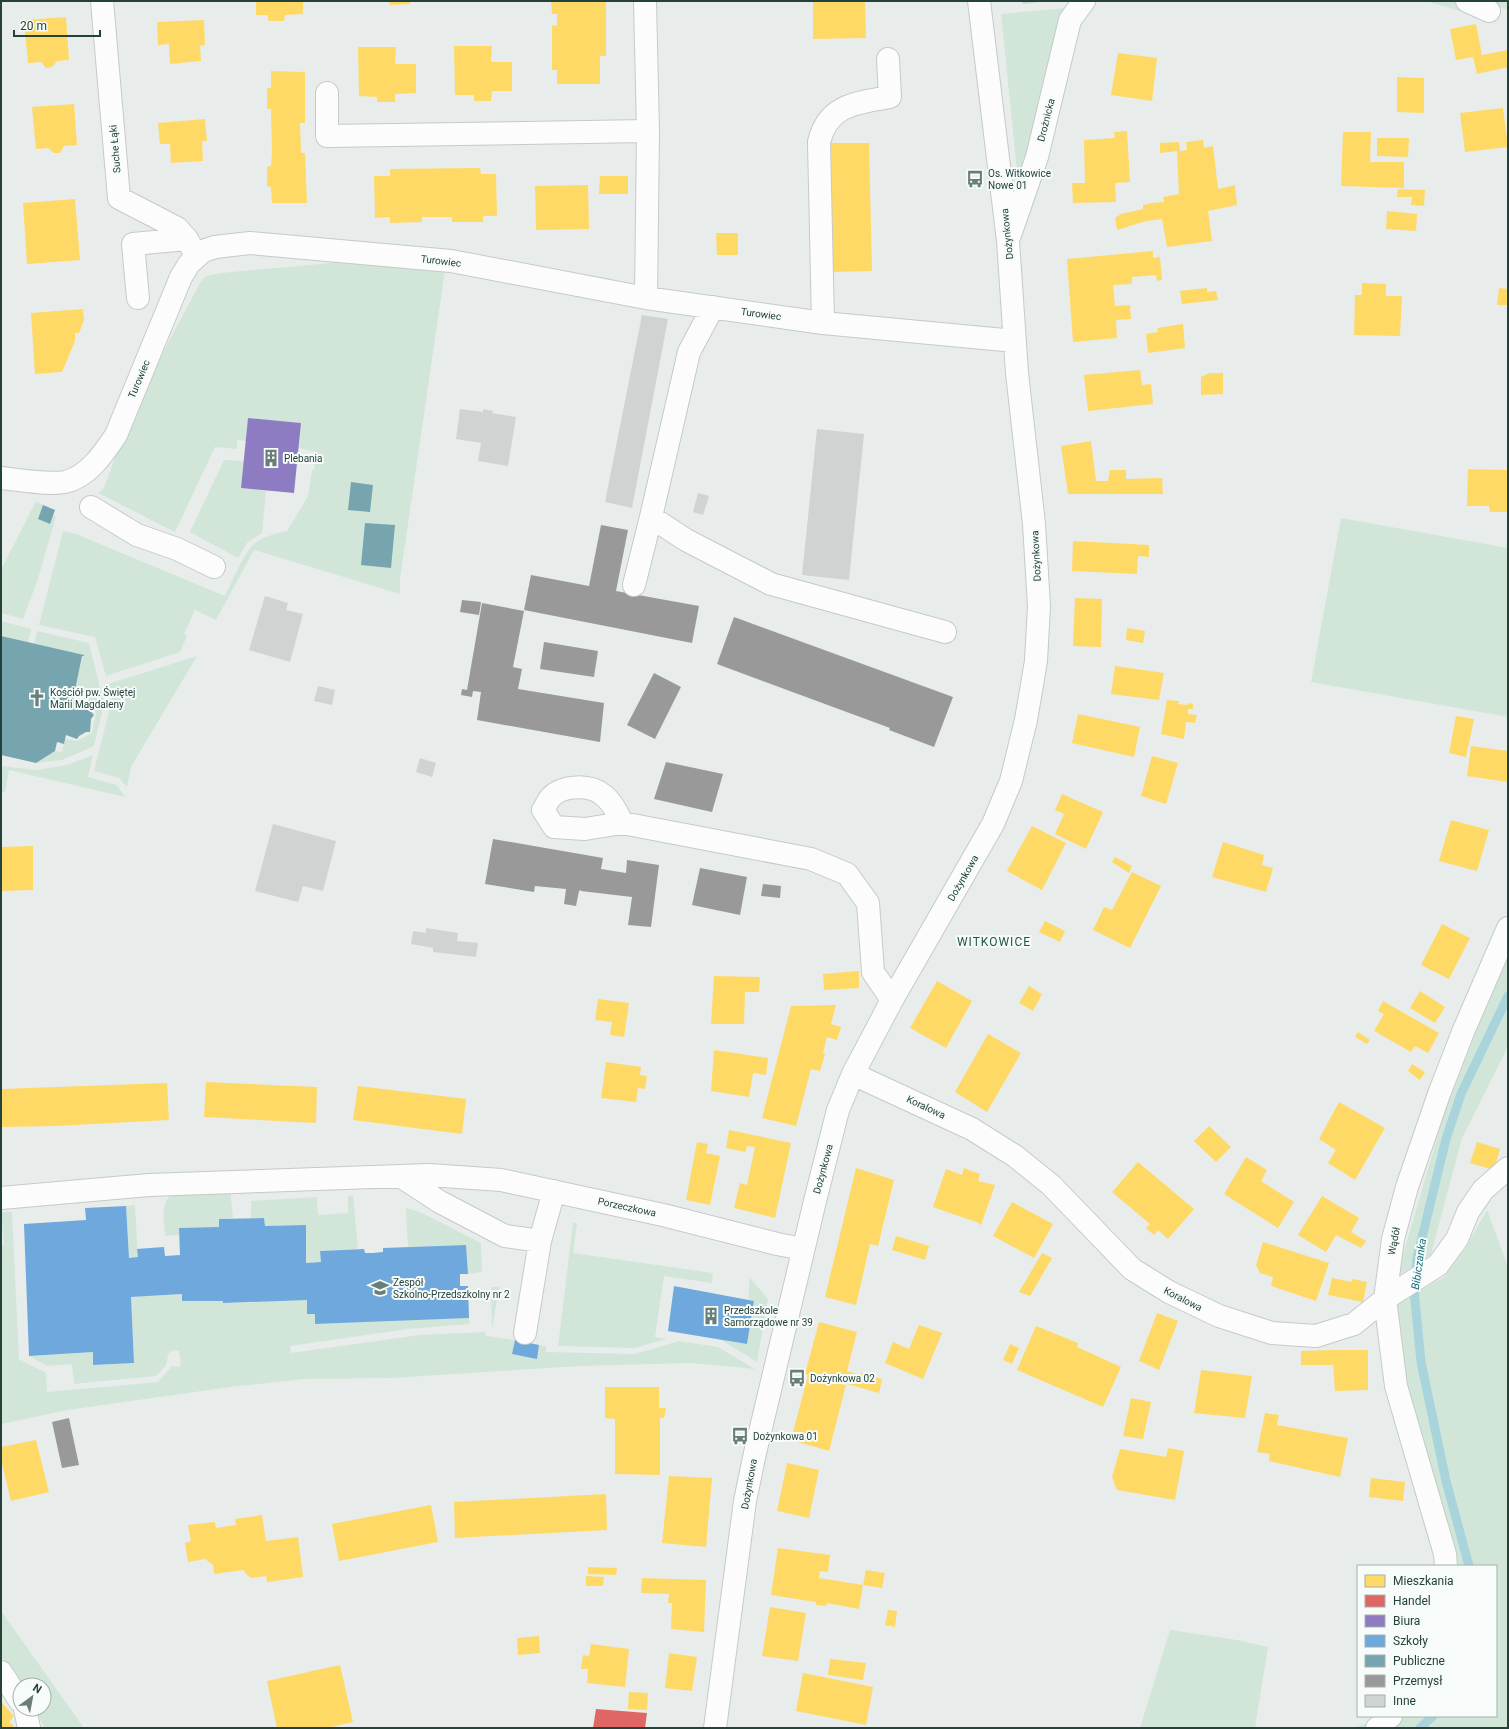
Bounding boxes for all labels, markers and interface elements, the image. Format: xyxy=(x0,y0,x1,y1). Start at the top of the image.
scale bar xyxy=(14,12,100,38)
text: 20 m xyxy=(20,19,47,33)
street label: Drożnicka xyxy=(1035,97,1057,143)
street label: Suche Łąki xyxy=(107,124,123,174)
place label: Os. Witkowice Nowe 01 xyxy=(988,168,1051,191)
bus stop icon: Os. Witkowice Nowe 01 xyxy=(965,169,985,189)
street label: Dożynkowa xyxy=(999,208,1015,260)
street label: Turowiec xyxy=(420,253,462,269)
street label: Turowiec xyxy=(740,306,782,322)
street label: Turowiec xyxy=(126,358,152,400)
building icon: Plebania xyxy=(261,448,281,468)
place label: Plebania xyxy=(284,453,323,464)
street label: Dożynkowa xyxy=(1029,530,1043,582)
place label: Kościół pw. Świętej Marii Magdaleny xyxy=(50,686,135,710)
church icon: Kościół pw. Świętej Marii Magdaleny xyxy=(27,688,47,708)
street label: Dożynkowa xyxy=(945,853,981,903)
district label: WITKOWICE xyxy=(957,935,1031,949)
street label: Koralowa xyxy=(905,1093,947,1121)
street label: Dożynkowa xyxy=(811,1143,835,1195)
street label: Porzeczkowa xyxy=(597,1195,657,1219)
street label: Wądół xyxy=(1386,1226,1402,1256)
water label: Bibiczanka xyxy=(1409,1237,1429,1290)
place label: Zespół Szkolno-Przedszkolny nr 2 xyxy=(393,1277,510,1300)
school or university icon: Zespół Szkolno-Przedszkolny nr 2 xyxy=(370,1278,390,1298)
street label: Koralowa xyxy=(1162,1285,1204,1313)
place label: Przedszkole Samorządowe nr 39 xyxy=(724,1305,813,1328)
building icon: Przedszkole Samorządowe nr 39 xyxy=(701,1306,721,1326)
bus stop icon: Dożynkowa 02 xyxy=(787,1368,807,1388)
place label: Dożynkowa 02 xyxy=(810,1373,875,1384)
bus stop icon: Dożynkowa 01 xyxy=(730,1426,750,1446)
place label: Dożynkowa 01 xyxy=(753,1431,818,1442)
street label: Dożynkowa xyxy=(739,1458,759,1510)
legend xyxy=(1357,1565,1497,1717)
text: Mieszkania xyxy=(1393,1574,1454,1588)
text: Handel xyxy=(1393,1594,1431,1608)
text: Biura xyxy=(1393,1614,1420,1628)
text: Szkoły xyxy=(1393,1634,1428,1648)
text: Publiczne xyxy=(1393,1654,1445,1668)
text: Przemysł xyxy=(1393,1674,1443,1688)
north arrow xyxy=(12,1677,52,1717)
text: N xyxy=(30,1681,44,1697)
text: Inne xyxy=(1393,1694,1416,1708)

